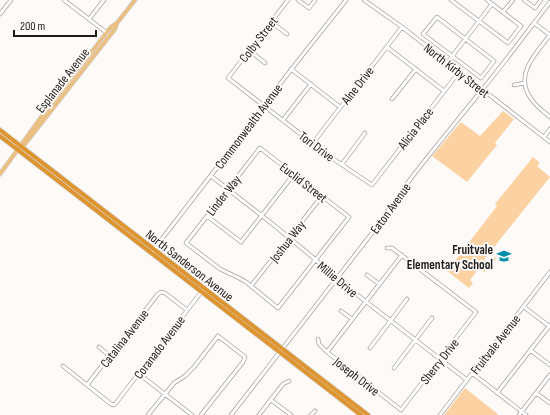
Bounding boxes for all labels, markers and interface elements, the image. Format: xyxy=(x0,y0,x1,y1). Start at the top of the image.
scale bar xyxy=(14,12,96,38)
street label: Colby Street xyxy=(236,13,282,66)
text: 200 m xyxy=(20,19,46,34)
street label: North Kirby Street xyxy=(420,40,493,102)
street label: Esplanade Avenue xyxy=(33,45,93,116)
street label: Alne Drive xyxy=(337,63,378,109)
street label: Commonwealth Avenue xyxy=(212,81,286,172)
street label: Alicia Place xyxy=(394,104,437,154)
street label: Tori Drive xyxy=(295,128,337,165)
street label: Euclid Street xyxy=(276,159,330,206)
street label: Linder Way xyxy=(203,172,245,219)
street label: Eaton Avenue xyxy=(367,180,415,237)
street label: Joshua Way xyxy=(266,217,309,267)
street label: North Sanderson Avenue xyxy=(142,226,237,305)
place label: Fruitvale Elementary School xyxy=(407,242,493,273)
school or university icon: Fruitvale Elementary School xyxy=(496,248,512,264)
street label: Millie Drive xyxy=(314,258,361,301)
street label: Catalina Avenue xyxy=(97,306,152,371)
street label: Fruitvale Avenue xyxy=(467,311,524,378)
street label: Coranado Avenue xyxy=(131,313,189,383)
street label: Sherry Drive xyxy=(417,336,463,388)
street label: Joseph Drive xyxy=(330,353,382,400)

